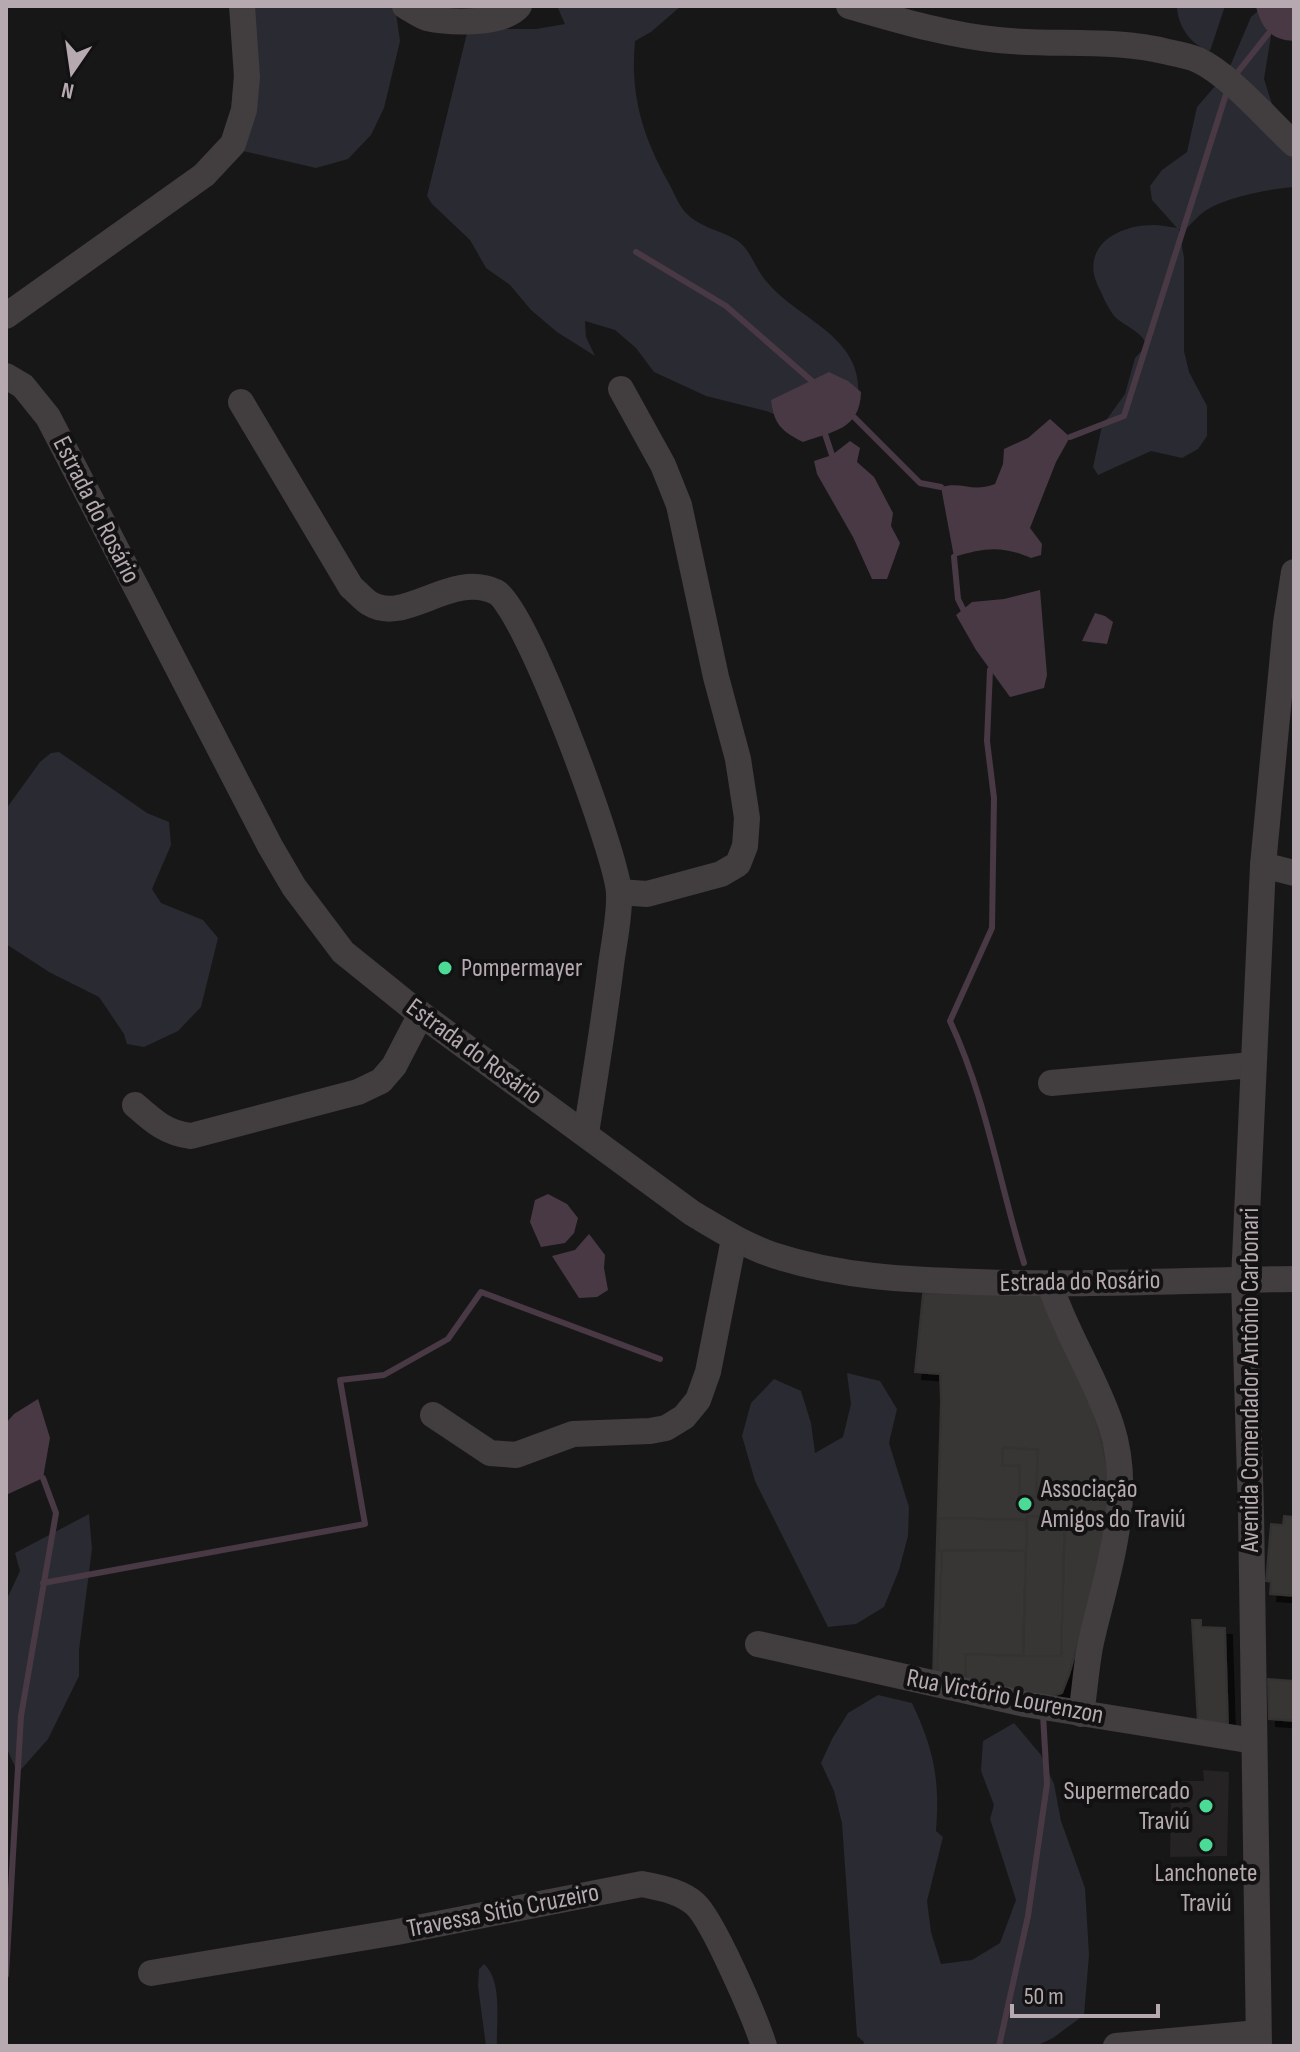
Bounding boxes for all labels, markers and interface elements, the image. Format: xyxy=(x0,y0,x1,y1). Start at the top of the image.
north arrow xyxy=(32,32,112,112)
text: N xyxy=(59,76,77,105)
street label: Estrada do Rosário xyxy=(46,431,146,589)
place label: Pompermayer xyxy=(461,953,583,984)
marker: Pompermayer xyxy=(436,959,454,977)
street label: Estrada do Rosário xyxy=(400,992,548,1112)
street label: Avenida Comendador Antônio Carbonari xyxy=(1235,1208,1266,1553)
street label: Estrada do Rosário xyxy=(999,1265,1161,1299)
place label: Associação Amigos do Traviú xyxy=(1040,1474,1186,1535)
marker: Associação Amigos do Traviú xyxy=(1016,1495,1034,1513)
street label: Rua Victório Lourenzon xyxy=(904,1663,1106,1731)
place label: Supermercado Traviú xyxy=(1063,1776,1190,1837)
marker: Supermercado Traviú xyxy=(1197,1797,1215,1815)
marker: Lanchonete Traviú xyxy=(1197,1836,1215,1854)
place label: Lanchonete Traviú xyxy=(1155,1858,1257,1919)
street label: Travessa Sítio Cruzeiro xyxy=(404,1877,602,1945)
scale bar xyxy=(1012,1968,1158,2018)
text: 50 m xyxy=(1024,1982,1064,2011)

